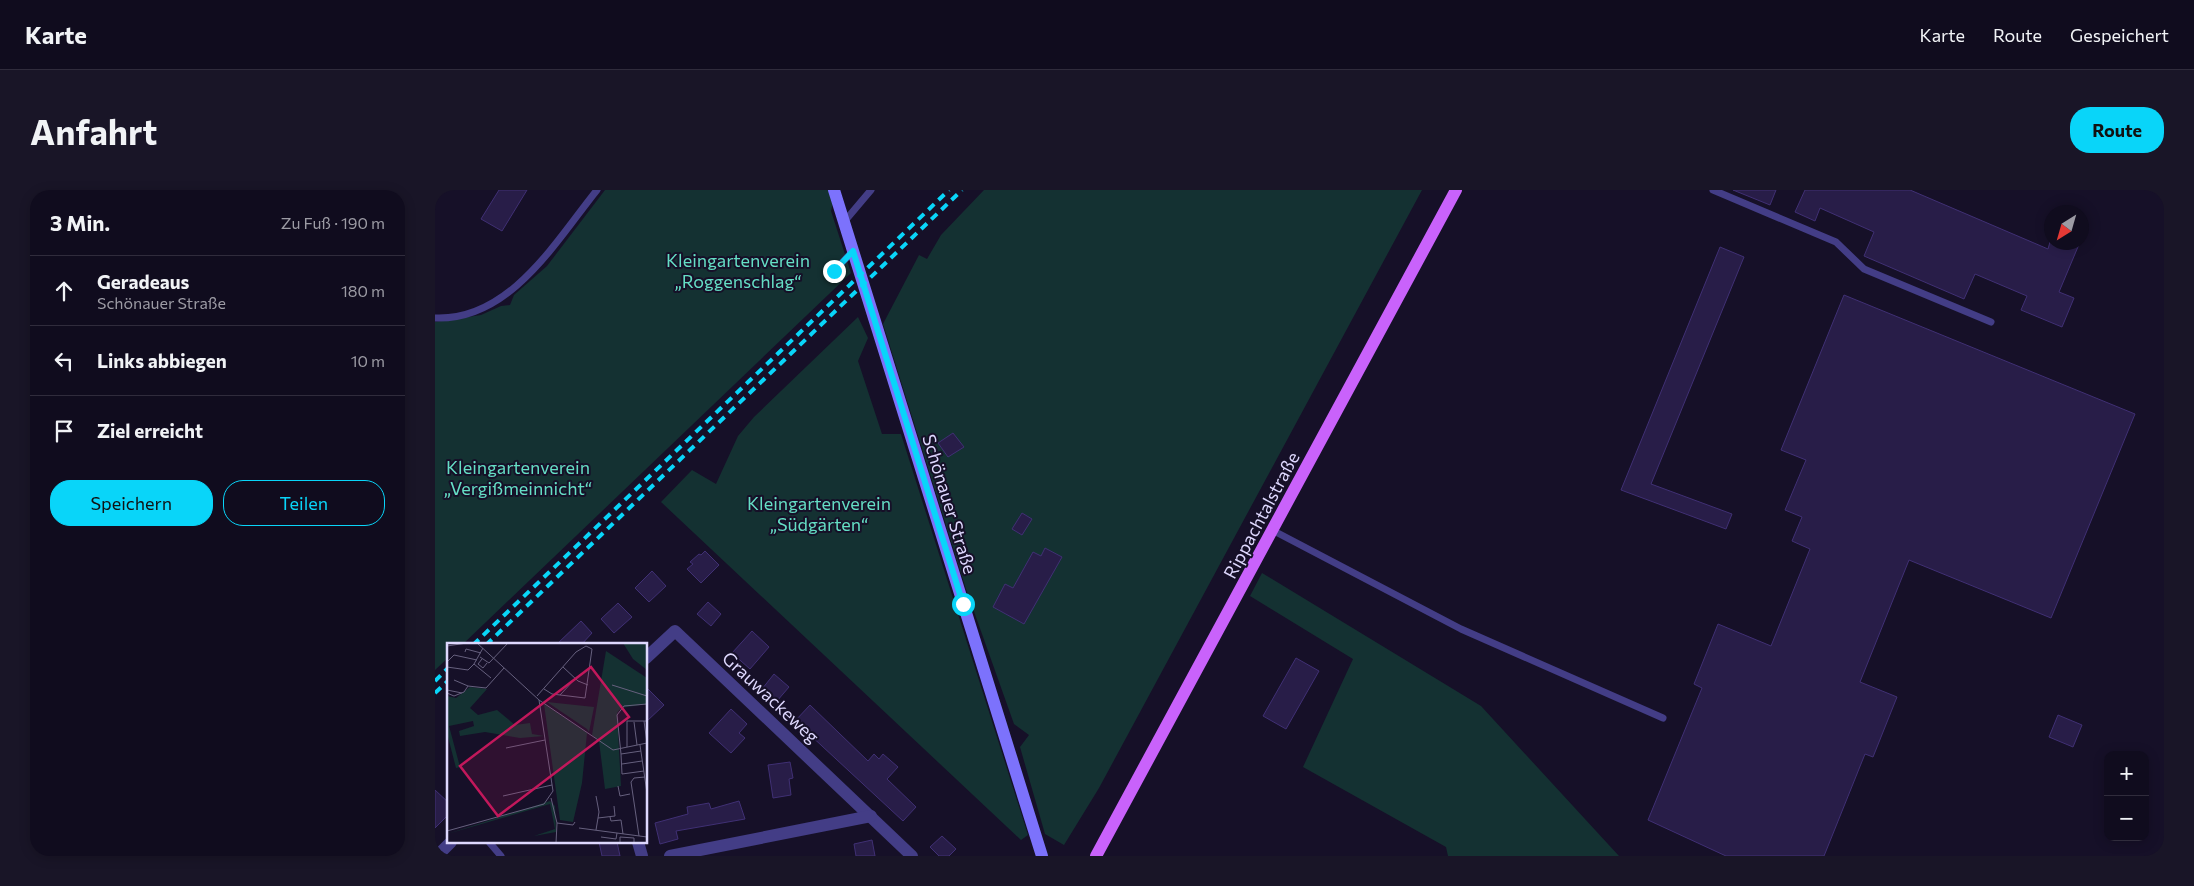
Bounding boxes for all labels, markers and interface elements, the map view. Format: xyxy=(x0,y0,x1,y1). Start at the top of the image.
text: Karte xyxy=(25,20,87,49)
text: Karte xyxy=(1920,24,1965,46)
text: Route xyxy=(1993,24,2042,46)
text: Gespeichert xyxy=(2070,24,2169,46)
button: Route xyxy=(2070,107,2164,153)
text: Anfahrt xyxy=(30,109,157,152)
north arrow xyxy=(2044,205,2089,250)
text: 3 Min. xyxy=(50,210,110,235)
text: Zu Fuß · 190 m xyxy=(281,213,385,232)
park label: Kleingartenverein „Roggenschlag“ xyxy=(666,249,810,292)
route end xyxy=(823,260,846,283)
text: Geradeaus xyxy=(97,270,189,293)
icon: ahead xyxy=(50,277,78,305)
text: 180 m xyxy=(341,281,385,300)
text: Schönauer Straße xyxy=(97,293,226,312)
icon: left xyxy=(50,347,78,375)
text: Links abbiegen xyxy=(97,349,227,372)
text: 10 m xyxy=(351,351,385,370)
icon: arrive xyxy=(50,417,78,445)
text: Ziel erreicht xyxy=(97,419,203,442)
street label: Schönauer Straße xyxy=(918,431,982,577)
street label: Rippachtalstraße xyxy=(1218,448,1304,582)
park label: Kleingartenverein „Vergißmeinnicht“ xyxy=(444,456,592,499)
button: Speichern xyxy=(50,480,213,526)
button: Teilen xyxy=(223,480,385,526)
park label: Kleingartenverein „Südgärten“ xyxy=(747,492,891,535)
route start xyxy=(952,593,975,616)
inset map xyxy=(447,643,647,844)
street label: Grauwackeweg xyxy=(718,647,824,748)
map controls xyxy=(2104,751,2149,841)
button: + xyxy=(2104,751,2149,796)
button: − xyxy=(2104,796,2149,841)

